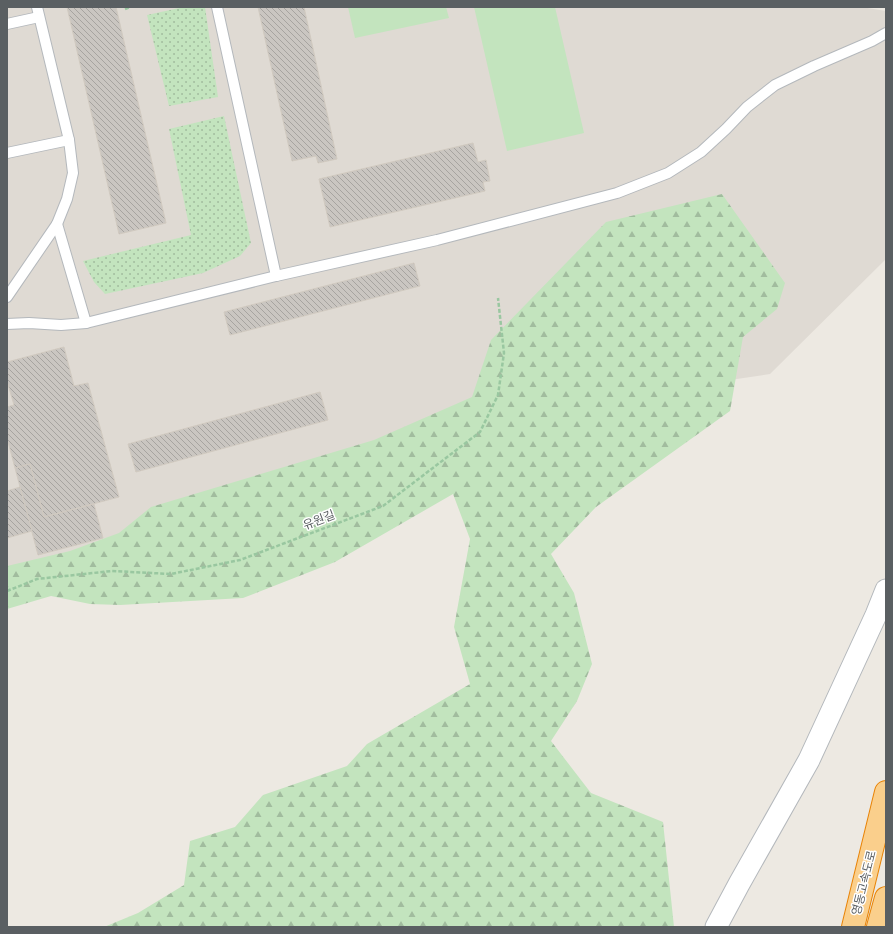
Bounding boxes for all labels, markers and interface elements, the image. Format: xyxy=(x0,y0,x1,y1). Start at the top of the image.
street label: 유원길 xyxy=(301,508,337,533)
street label: 영동고속도로 xyxy=(849,849,880,917)

